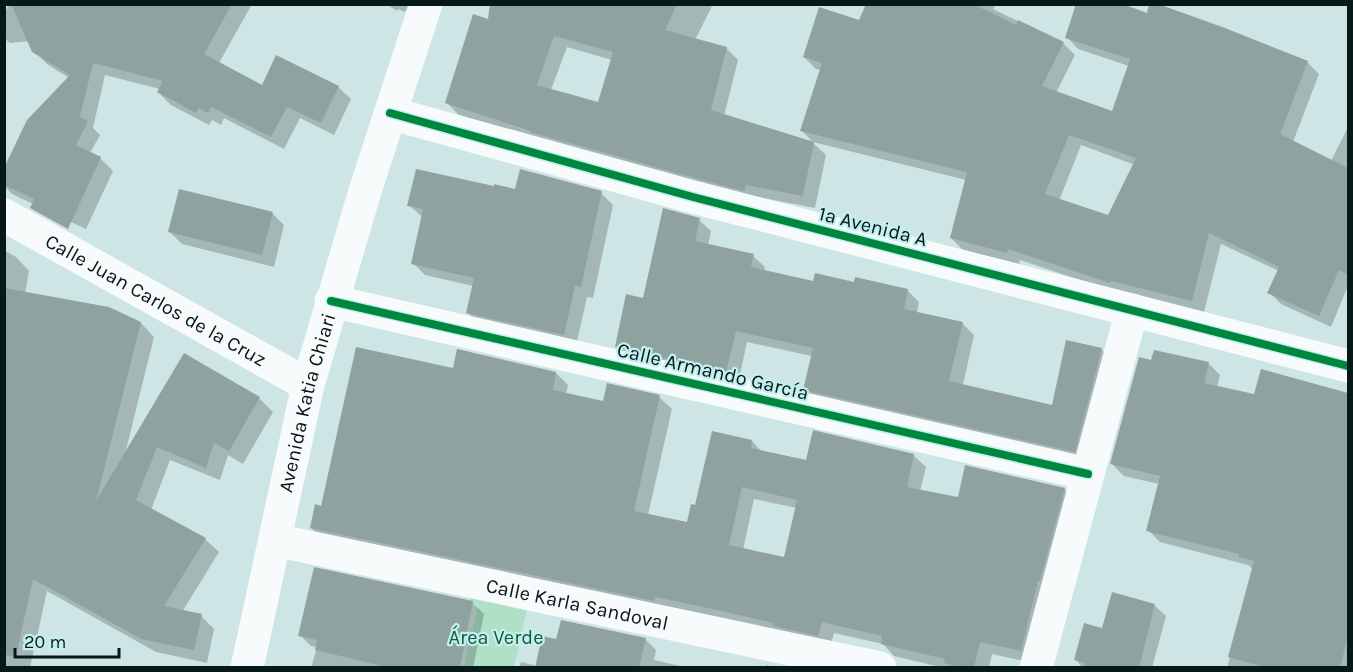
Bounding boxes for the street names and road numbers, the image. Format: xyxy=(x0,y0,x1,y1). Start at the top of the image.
street label: 1a Avenida A xyxy=(816,202,929,251)
street label: Calle Juan Carlos de la Cruz xyxy=(41,229,270,371)
street label: Avenida Katia Chiari xyxy=(274,310,341,495)
street label: Calle Armando García xyxy=(615,338,811,405)
street label: Calle Karla Sandoval xyxy=(484,574,671,635)

